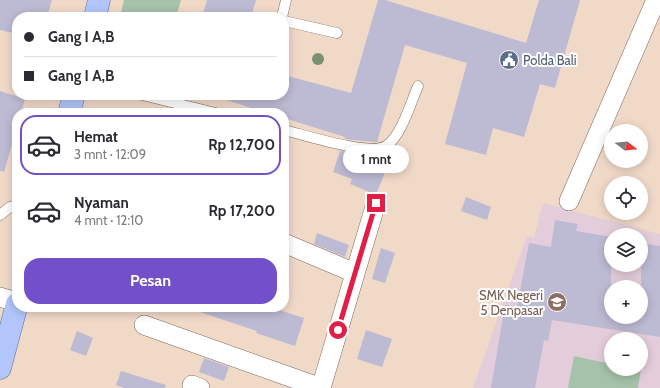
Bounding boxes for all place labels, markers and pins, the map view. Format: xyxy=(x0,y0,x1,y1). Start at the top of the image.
public building icon: Polda Bali xyxy=(498,49,520,71)
place label: Polda Bali xyxy=(523,52,577,68)
place label: SMK Negeri 5 Denpasar xyxy=(479,287,544,318)
school or university icon: SMK Negeri 5 Denpasar xyxy=(546,291,568,313)

